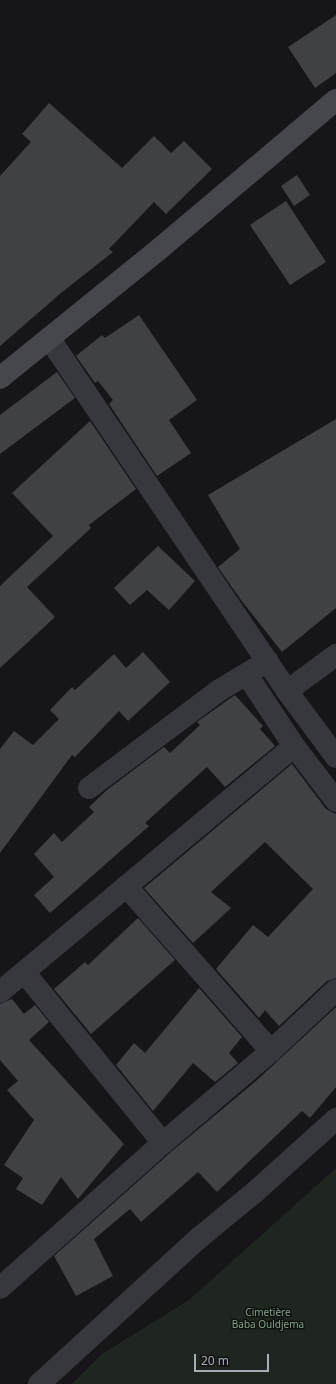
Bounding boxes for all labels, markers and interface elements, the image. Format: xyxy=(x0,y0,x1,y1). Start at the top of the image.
park label: Cimetière Baba Ouldjema xyxy=(232,1306,304,1330)
scale bar xyxy=(196,1346,271,1372)
text: 20 m xyxy=(201,1352,229,1369)

